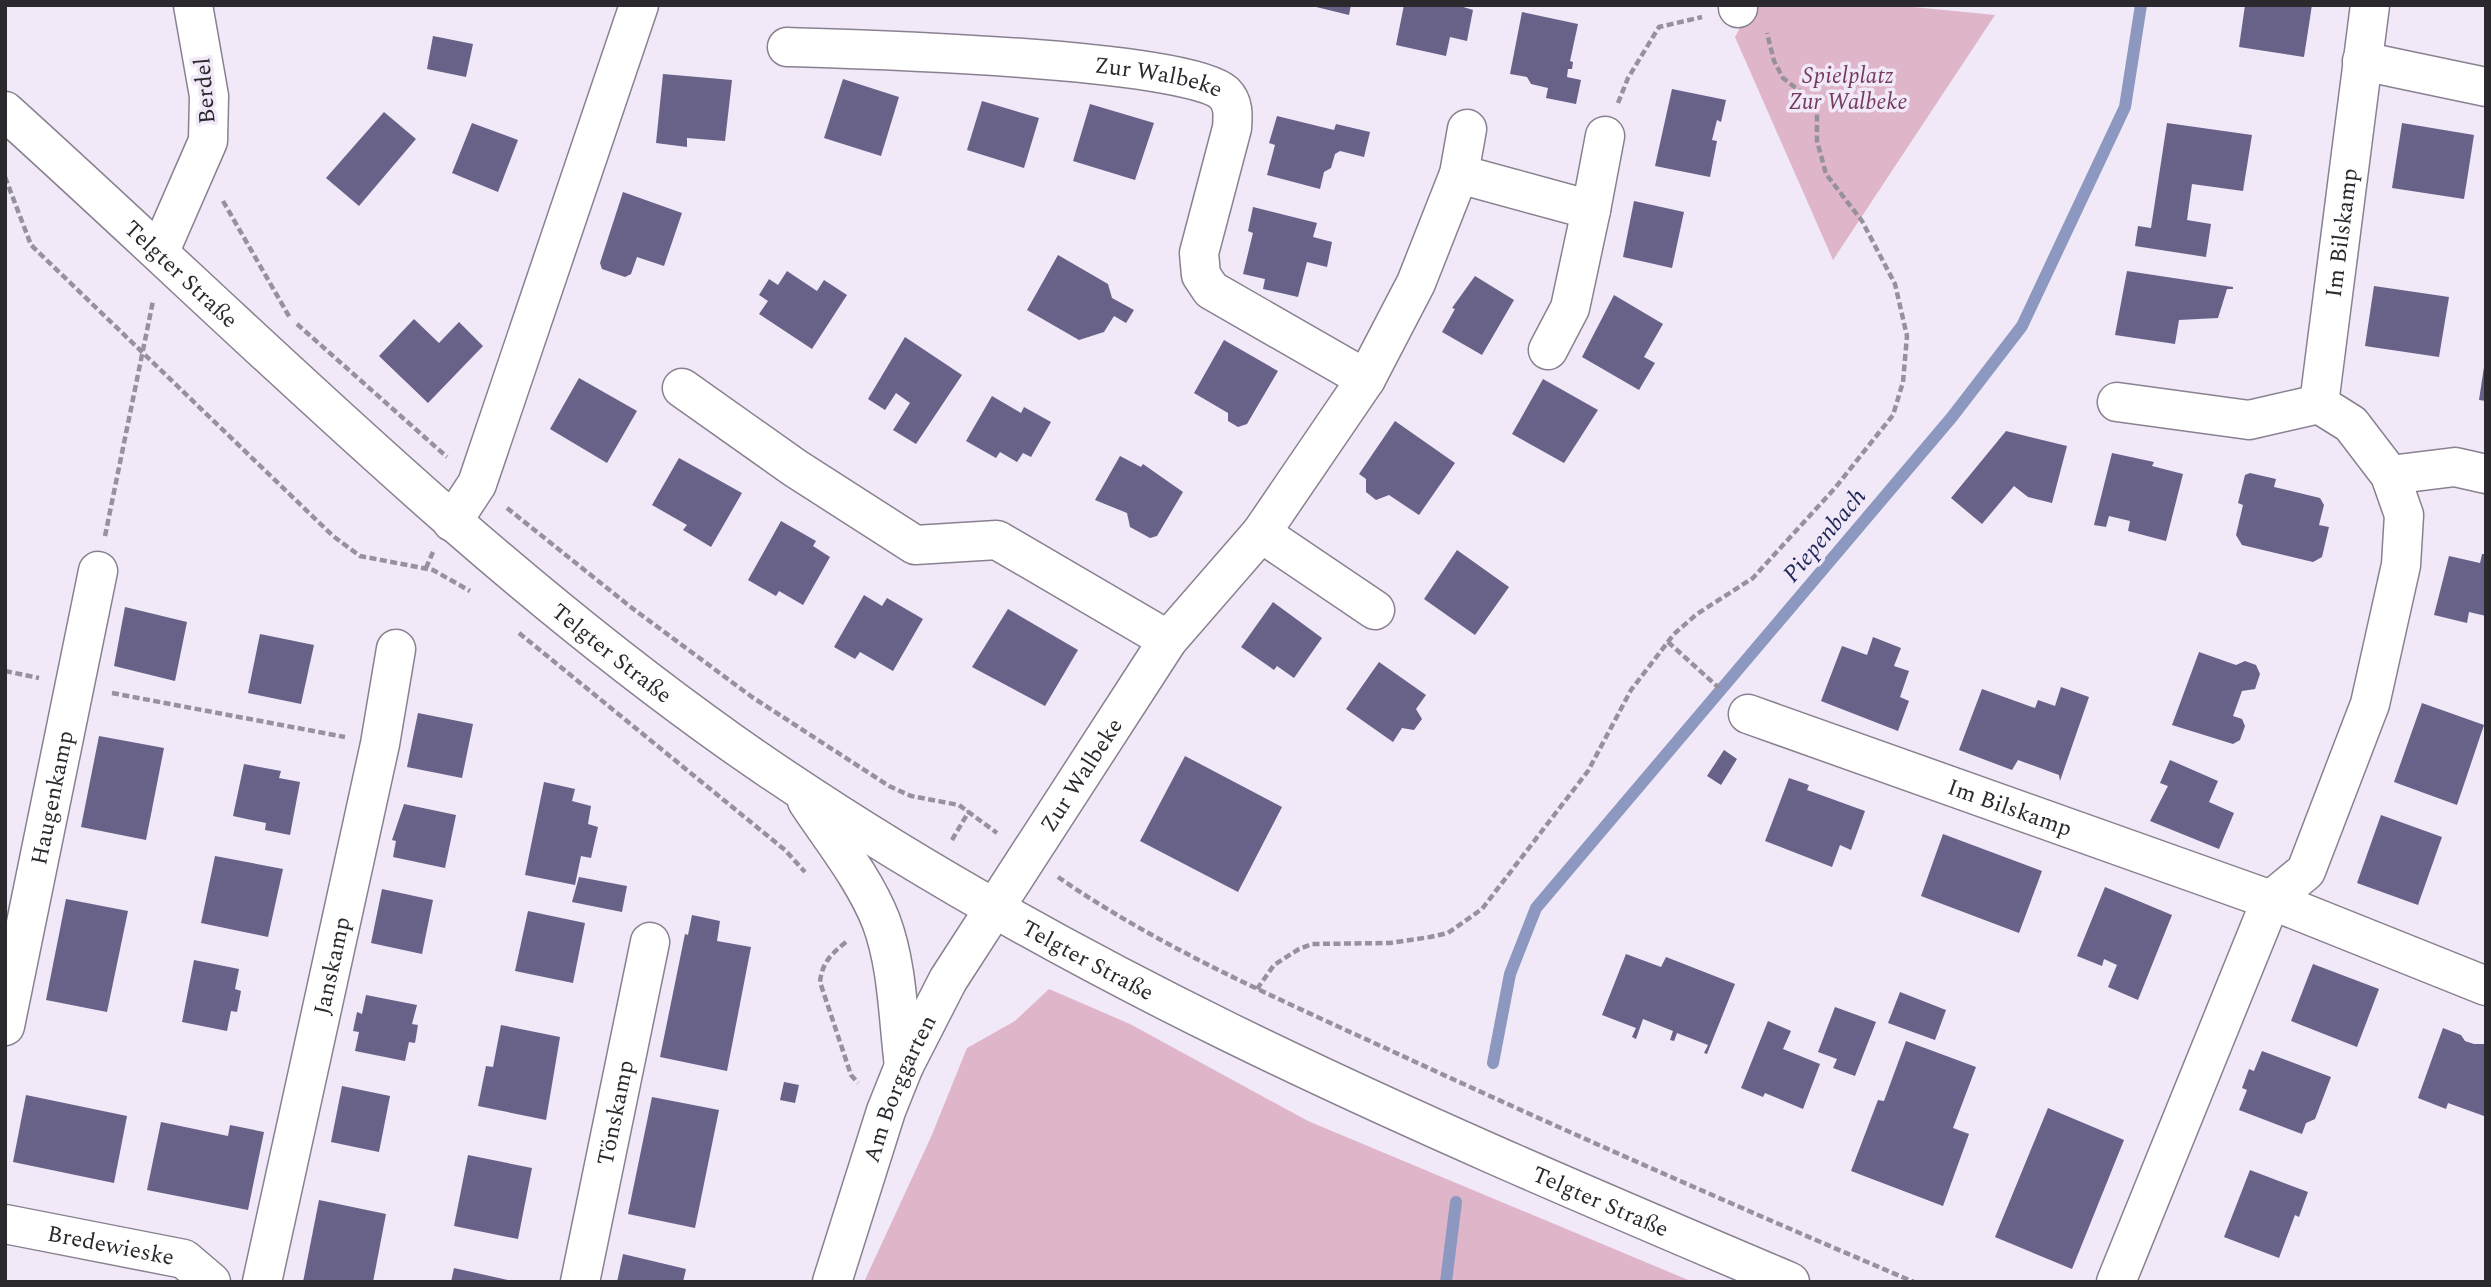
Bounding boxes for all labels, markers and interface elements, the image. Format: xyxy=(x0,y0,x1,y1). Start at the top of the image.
street label: Zur Walbeke xyxy=(1092,48,1229,108)
street label: Berdel xyxy=(185,56,226,125)
park label: Spielplatz Zur Walbeke xyxy=(1789,59,1907,120)
street label: Im Bilskamp xyxy=(2317,166,2368,300)
street label: Telgter Straße xyxy=(115,212,246,337)
water label: Piepenbach xyxy=(1774,480,1875,591)
street label: Telgter Straße xyxy=(543,595,679,713)
street label: Zur Walbeke xyxy=(1032,711,1132,840)
street label: Haugenkamp xyxy=(22,728,84,868)
street label: Im Bilskamp xyxy=(1942,770,2077,847)
street label: Telgter Straße xyxy=(1015,911,1160,1011)
street label: Janskamp xyxy=(305,914,361,1018)
street label: Am Borggarten xyxy=(855,1009,946,1167)
street label: Tönskamp xyxy=(588,1057,644,1169)
street label: Telgter Straße xyxy=(1526,1158,1674,1247)
street label: Bredewieske xyxy=(44,1217,177,1276)

